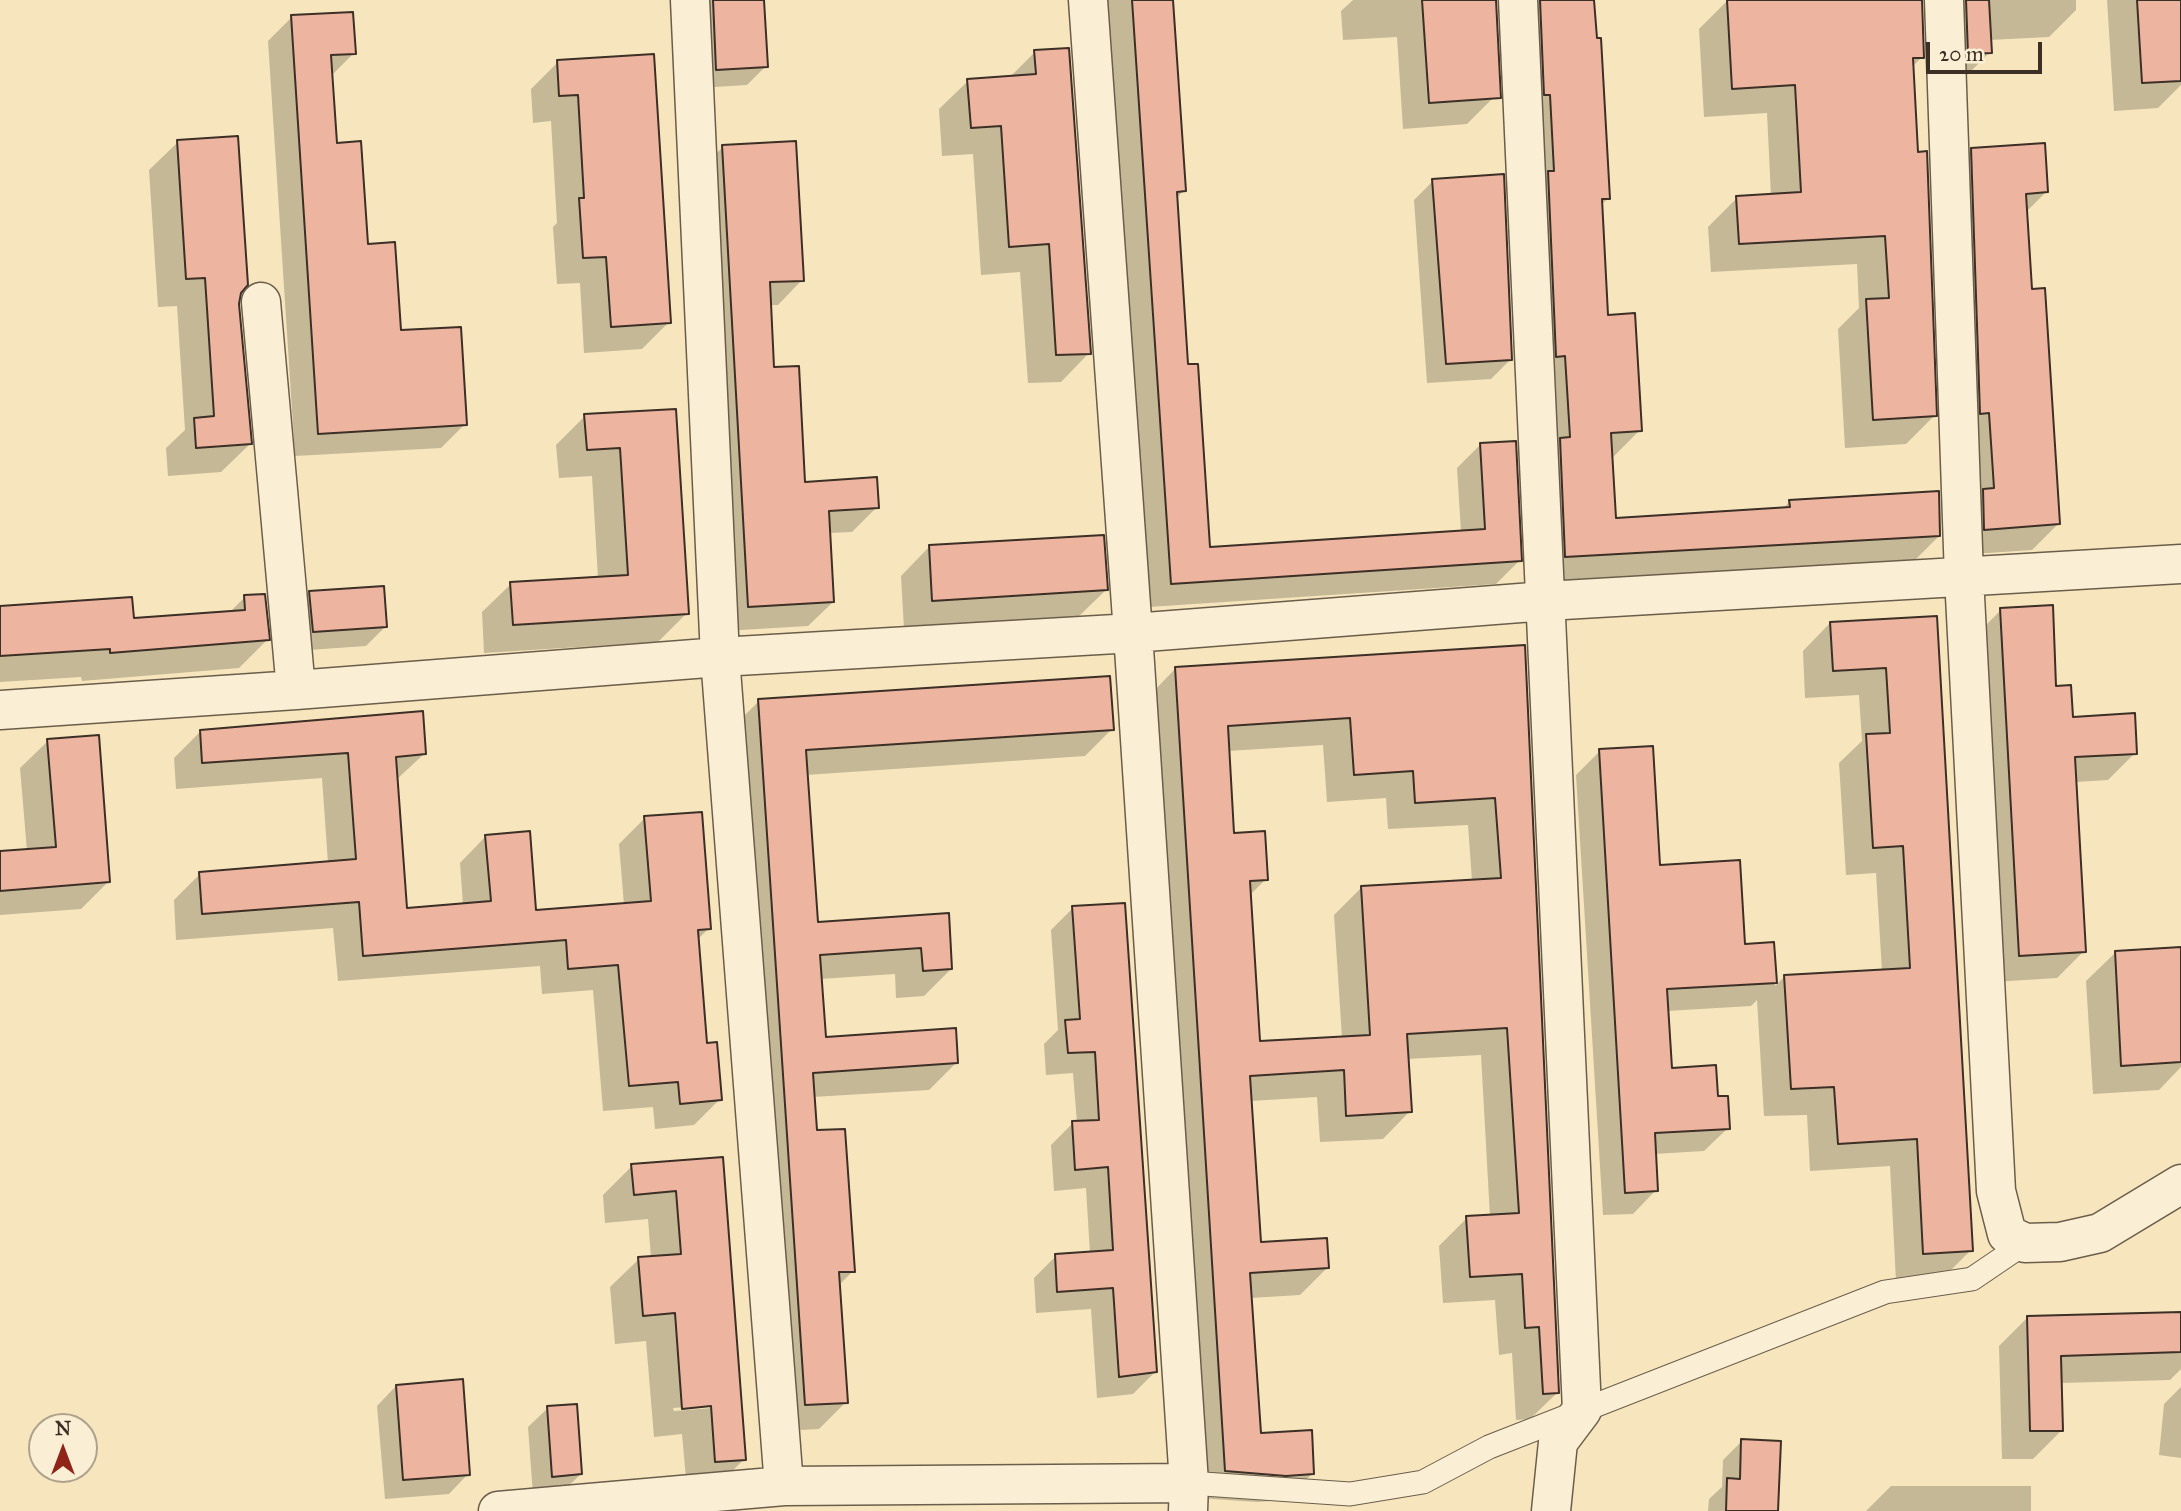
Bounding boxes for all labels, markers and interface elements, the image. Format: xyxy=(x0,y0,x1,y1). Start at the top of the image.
scale bar xyxy=(1929,28,2044,72)
text: 20 m xyxy=(1939,41,1984,67)
north arrow xyxy=(28,1413,98,1483)
text: N xyxy=(55,1417,71,1440)

